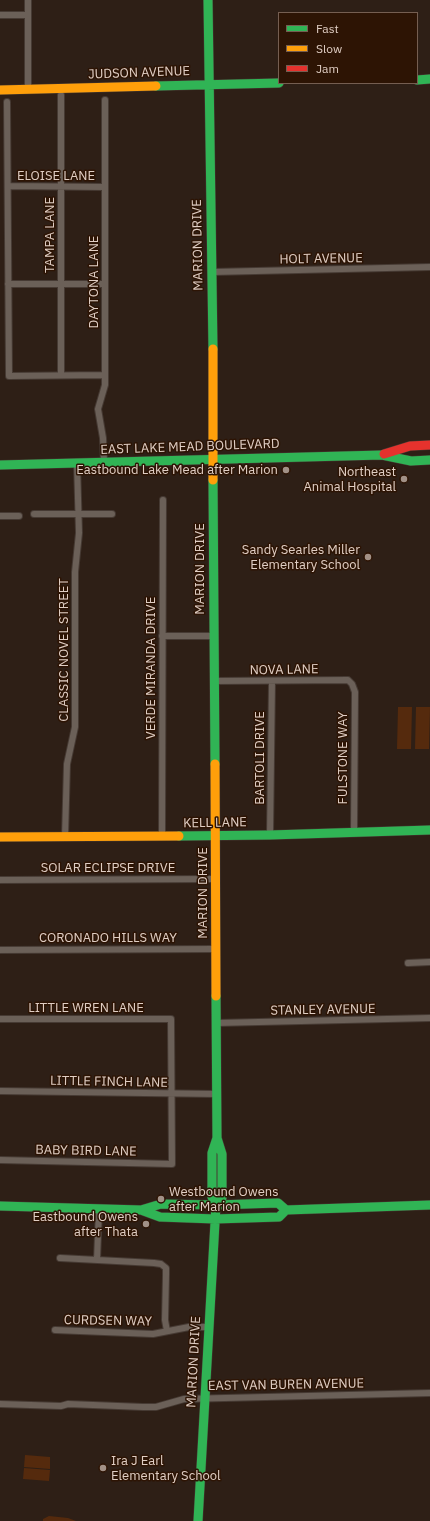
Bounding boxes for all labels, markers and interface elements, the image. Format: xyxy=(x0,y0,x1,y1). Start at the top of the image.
legend xyxy=(278,12,418,84)
text: Fast xyxy=(316,21,339,36)
text: Slow xyxy=(316,41,342,56)
text: Jam xyxy=(316,61,339,76)
street label: JUDSON AVENUE xyxy=(88,63,190,83)
street label: ELOISE LANE xyxy=(17,168,95,184)
street label: TAMPA LANE xyxy=(42,197,58,273)
street label: MARION DRIVE xyxy=(189,199,207,291)
street label: DAYTONA LANE xyxy=(86,236,102,328)
street label: HOLT AVENUE xyxy=(279,250,363,268)
street label: EAST LAKE MEAD BOULEVARD xyxy=(100,436,280,458)
place label: Eastbound Lake Mead after Marion xyxy=(76,462,278,478)
place label: Northeast Animal Hospital xyxy=(304,464,396,495)
marker: Eastbound Lake Mead after Marion xyxy=(281,465,291,475)
marker: Northeast Animal Hospital xyxy=(399,474,409,484)
street label: MARION DRIVE xyxy=(192,523,208,615)
place label: Sandy Searles Miller Elementary School xyxy=(242,542,360,573)
marker: Sandy Searles Miller Elementary School xyxy=(363,552,373,562)
street label: CLASSIC NOVEL STREET xyxy=(56,578,72,722)
street label: VERDE MIRANDA DRIVE xyxy=(143,597,159,739)
street label: NOVA LANE xyxy=(249,662,319,678)
street label: BARTOLI DRIVE xyxy=(252,711,268,805)
street label: FULSTONE WAY xyxy=(335,711,351,805)
street label: KELL LANE xyxy=(183,815,247,831)
street label: MARION DRIVE xyxy=(195,847,211,939)
street label: SOLAR ECLIPSE DRIVE xyxy=(41,860,175,876)
street label: CORONADO HILLS WAY xyxy=(39,930,177,946)
street label: LITTLE WREN LANE xyxy=(28,1000,144,1016)
street label: STANLEY AVENUE xyxy=(270,1001,376,1019)
street label: LITTLE FINCH LANE xyxy=(50,1073,168,1091)
street label: BABY BIRD LANE xyxy=(35,1142,137,1160)
place label: Westbound Owens after Marion xyxy=(169,1184,278,1215)
marker: Westbound Owens after Marion xyxy=(156,1194,166,1204)
place label: Eastbound Owens after Thata xyxy=(33,1209,138,1240)
marker: Eastbound Owens after Thata xyxy=(141,1219,151,1229)
street label: CURDSEN WAY xyxy=(64,1312,152,1330)
street label: MARION DRIVE xyxy=(184,1316,204,1408)
street label: EAST VAN BUREN AVENUE xyxy=(208,1376,364,1394)
place label: Ira J Earl Elementary School xyxy=(111,1453,221,1484)
marker: Ira J Earl Elementary School xyxy=(98,1463,108,1473)

